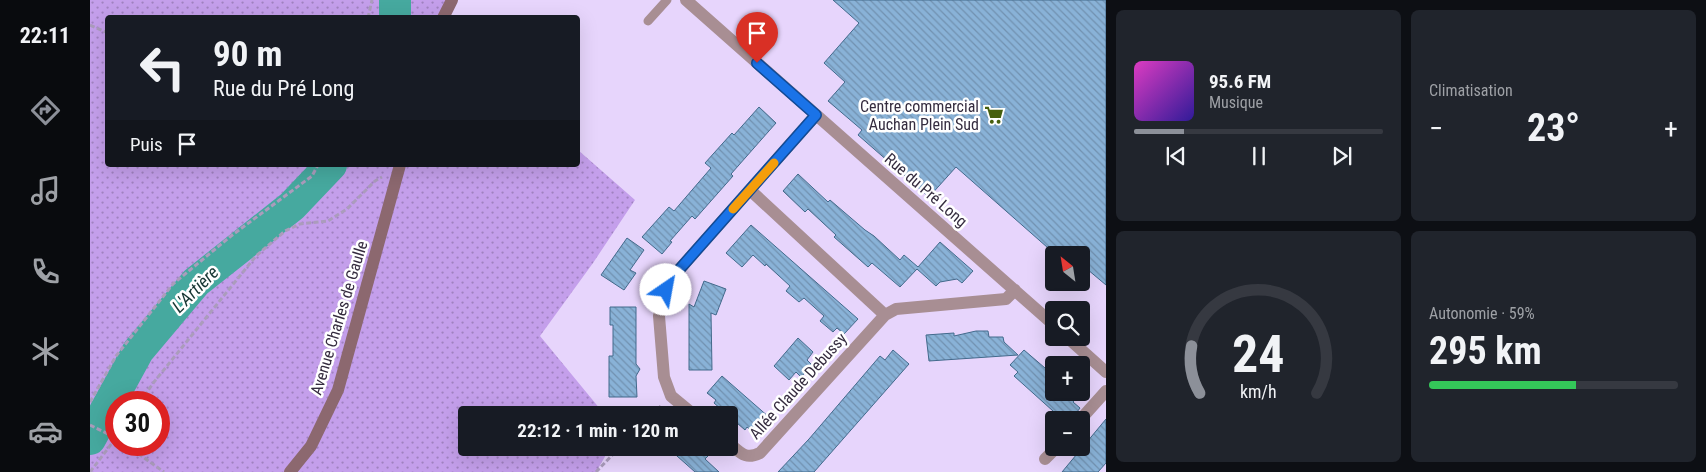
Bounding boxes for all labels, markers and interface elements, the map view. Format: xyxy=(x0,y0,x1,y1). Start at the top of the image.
pin xyxy=(736,12,778,63)
icon: arrive xyxy=(743,19,771,47)
text: 22:11 xyxy=(20,23,70,48)
text: 90 m xyxy=(213,34,282,75)
icon: left xyxy=(130,35,195,100)
text: 95.6 FM xyxy=(1209,70,1271,93)
text: Rue du Pré Long xyxy=(213,76,354,101)
text: Climatisation xyxy=(1429,81,1513,100)
icon: directions xyxy=(28,93,63,128)
text: Musique xyxy=(1209,93,1263,112)
place label: Centre commercial Auchan Plein Sud xyxy=(860,97,979,134)
supermarket icon: Centre commercial Auchan Plein Sud xyxy=(983,104,1005,126)
text: 23° xyxy=(1527,106,1580,150)
text: − xyxy=(1429,112,1443,145)
text: + xyxy=(1664,112,1678,145)
icon: arrive xyxy=(173,130,201,158)
text: Puis xyxy=(130,133,163,156)
icon: previous xyxy=(1162,142,1190,170)
icon: pause xyxy=(1245,142,1273,170)
icon: next xyxy=(1328,142,1356,170)
street label: Rue du Pré Long xyxy=(881,149,971,231)
icon: music xyxy=(28,173,63,208)
street label: Avenue Charles de Gaulle xyxy=(307,239,371,397)
north arrow xyxy=(1045,246,1090,291)
map controls xyxy=(1045,246,1090,456)
icon: phone xyxy=(28,254,63,289)
water label: L'Artière xyxy=(167,261,223,317)
position arrow xyxy=(639,263,691,315)
button: search xyxy=(1045,301,1090,346)
text: Autonomie · 59% xyxy=(1429,304,1535,323)
text: 24 xyxy=(1232,324,1285,385)
street label: Allée Claude Debussy xyxy=(745,329,851,443)
text: 295 km xyxy=(1429,329,1542,373)
icon: climate xyxy=(28,334,63,369)
button: + xyxy=(1045,356,1090,401)
text: km/h xyxy=(1240,381,1277,402)
speed limit sign: 30 xyxy=(105,391,170,456)
button: − xyxy=(1045,411,1090,456)
icon: car xyxy=(28,414,63,449)
text: 22:12 · 1 min · 120 m xyxy=(517,419,679,442)

